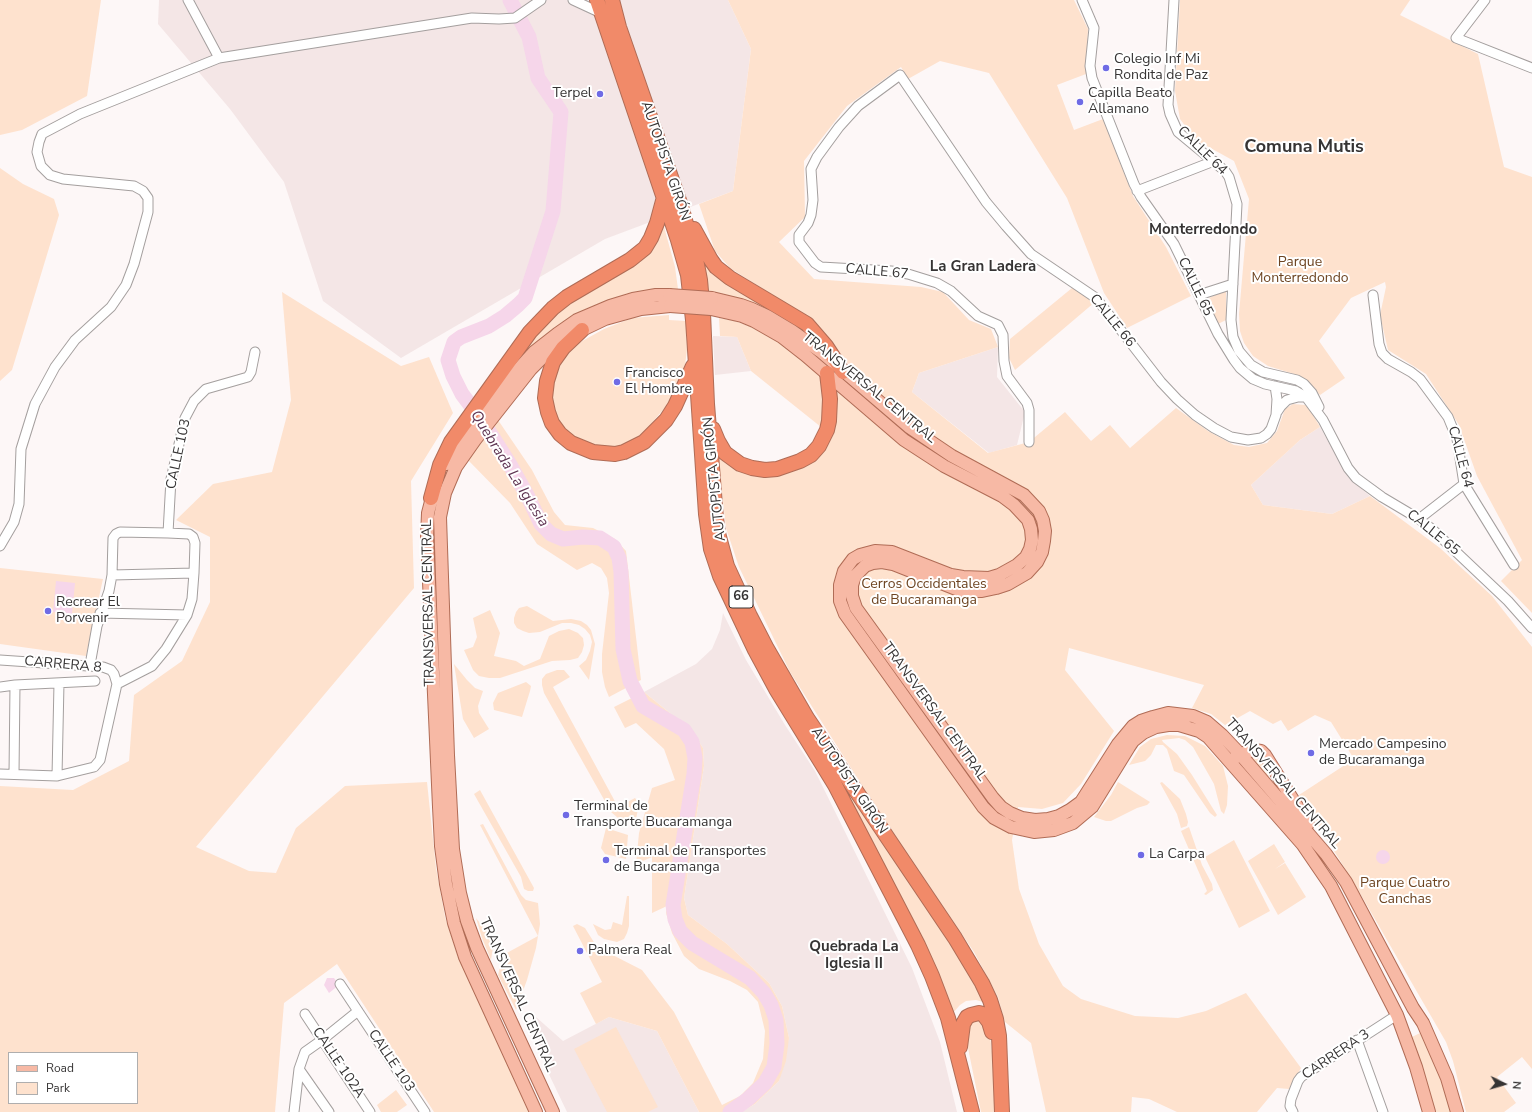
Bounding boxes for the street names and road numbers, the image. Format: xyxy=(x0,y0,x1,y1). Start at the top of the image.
street label: AUTOPISTA GIRÓN xyxy=(637,99,693,223)
street label: CALLE 64 xyxy=(1173,123,1231,179)
street label: CALLE 65 xyxy=(1174,255,1216,319)
street label: CALLE 67 xyxy=(845,261,909,283)
street label: CALLE 66 xyxy=(1086,291,1138,351)
street label: TRANSVERSAL CENTRAL xyxy=(799,329,939,447)
street label: AUTOPISTA GIRÓN xyxy=(700,416,730,542)
street label: CALLE 103 xyxy=(163,417,195,491)
street label: CALLE 64 xyxy=(1444,424,1476,490)
street label: CALLE 65 xyxy=(1403,507,1463,559)
street label: TRANSVERSAL CENTRAL xyxy=(419,519,439,687)
road number: 66 xyxy=(729,586,753,608)
street label: TRANSVERSAL CENTRAL xyxy=(878,639,990,785)
street label: CARRERA 8 xyxy=(24,653,102,677)
street label: TRANSVERSAL CENTRAL xyxy=(1222,715,1344,853)
street label: AUTOPISTA GIRÓN xyxy=(807,724,891,838)
street label: TRANSVERSAL CENTRAL xyxy=(475,915,559,1075)
street label: CALLE 102A xyxy=(308,1024,368,1102)
street label: CARRERA 3 xyxy=(1299,1026,1373,1084)
street label: CALLE 103 xyxy=(364,1027,418,1095)

